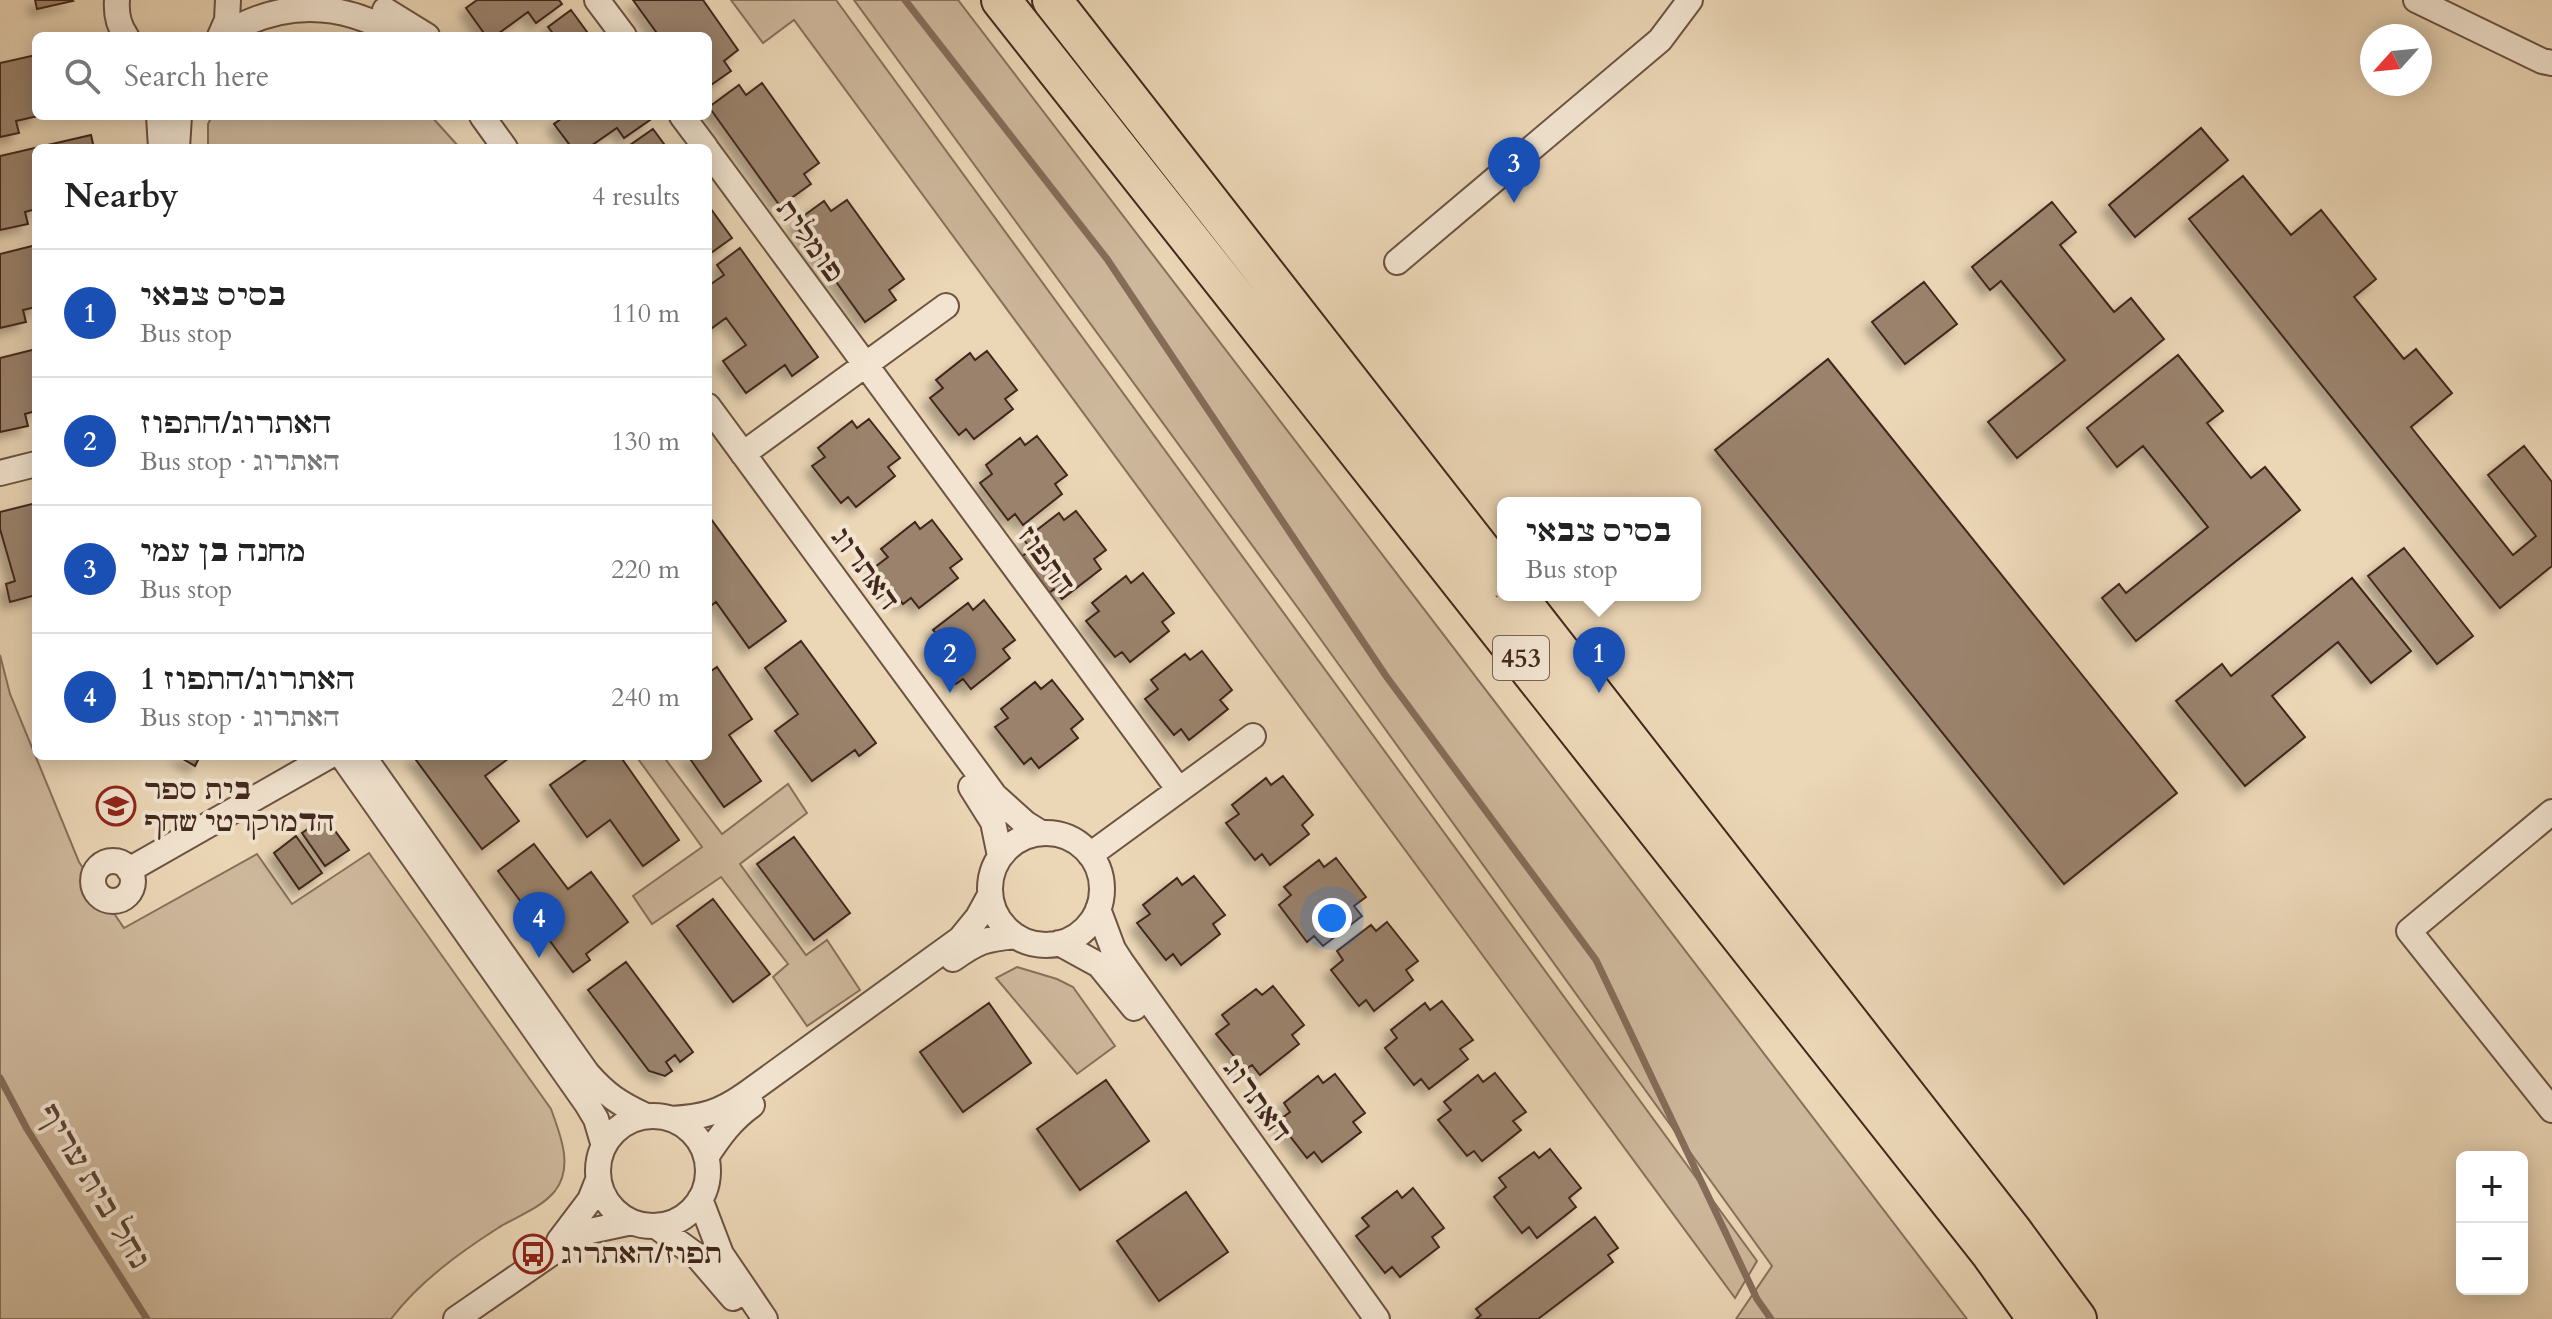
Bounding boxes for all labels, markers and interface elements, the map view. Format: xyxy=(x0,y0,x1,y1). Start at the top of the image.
north arrow xyxy=(2360,24,2432,96)
search box xyxy=(32,32,712,120)
icon: search xyxy=(60,54,104,98)
text: Search here xyxy=(124,56,269,97)
pin: 3 xyxy=(1488,137,1540,203)
text: Nearby xyxy=(64,173,179,219)
text: 4 results xyxy=(592,179,680,214)
street label: פומלית xyxy=(767,192,853,290)
text: בסיס צבאי xyxy=(140,275,287,316)
text: 1 xyxy=(83,296,97,331)
text: 110 m xyxy=(611,296,680,331)
text: Bus stop xyxy=(140,316,232,351)
text: האתרוג/התפוז xyxy=(140,403,332,444)
text: 2 xyxy=(83,424,97,459)
text: 130 m xyxy=(611,424,680,459)
text: Bus stop · האתרוג xyxy=(140,444,340,479)
popup xyxy=(1497,497,1701,601)
text: בסיס צבאי xyxy=(1526,511,1672,552)
street label: התפוז xyxy=(1008,518,1084,602)
street label: האתרוג xyxy=(822,520,908,618)
text: מחנה בן עמי xyxy=(140,531,306,572)
text: 3 xyxy=(83,552,97,587)
text: 220 m xyxy=(611,552,680,587)
text: Bus stop xyxy=(1526,552,1618,587)
text: Bus stop xyxy=(140,572,232,607)
pin: 2 xyxy=(924,627,976,693)
pin: 1 xyxy=(1573,627,1625,693)
road number: 453 xyxy=(1493,636,1549,680)
text: האתרוג/התפוז 1 xyxy=(140,659,355,700)
text: 4 xyxy=(83,680,97,715)
text: 240 m xyxy=(611,680,680,715)
text: Bus stop · האתרוג xyxy=(140,700,340,735)
place label: בית ספר הדמוקרטי שחף xyxy=(144,771,335,841)
school or university icon: בית ספר הדמוקרטי שחף xyxy=(95,785,137,827)
pin: 4 xyxy=(513,892,565,958)
your location xyxy=(1312,898,1352,938)
street label: האתרוג xyxy=(1214,1051,1300,1149)
water label: נחל בית עריף xyxy=(29,1096,159,1276)
map controls xyxy=(2456,1151,2528,1295)
button: + xyxy=(2456,1151,2528,1223)
button: − xyxy=(2456,1223,2528,1295)
bus stop icon: תפוז/האתרוג xyxy=(512,1233,554,1275)
place label: תפוז/האתרוג xyxy=(561,1235,722,1273)

